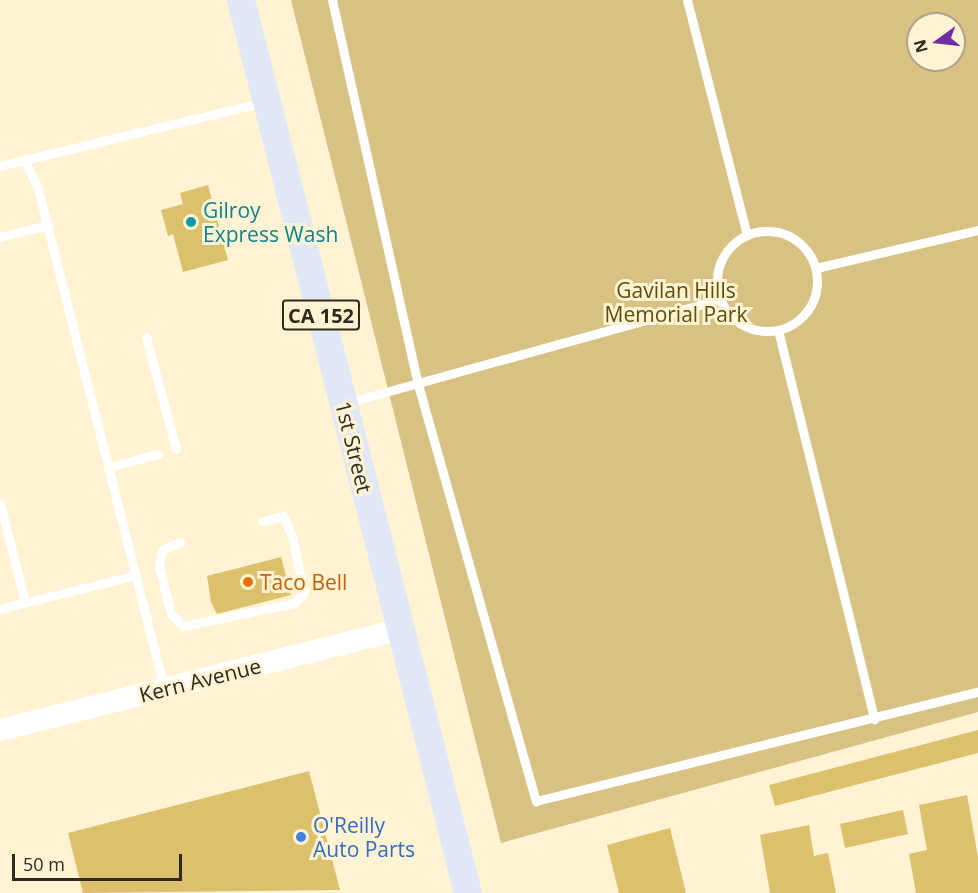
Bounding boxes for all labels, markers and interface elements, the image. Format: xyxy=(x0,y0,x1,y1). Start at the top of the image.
north arrow xyxy=(906,12,966,72)
text: N xyxy=(908,37,933,55)
place label: Gilroy Express Wash xyxy=(203,197,338,247)
marker: Gilroy Express Wash xyxy=(184,215,198,229)
park label: Gavilan Hills Memorial Park xyxy=(605,277,747,327)
road number: CA 152 xyxy=(280,298,362,332)
street label: 1st Street xyxy=(330,399,378,495)
place label: Taco Bell xyxy=(260,569,347,595)
marker: Taco Bell xyxy=(241,575,255,589)
street label: Kern Avenue xyxy=(136,653,264,707)
place label: O'Reilly Auto Parts xyxy=(313,812,415,862)
marker: O'Reilly Auto Parts xyxy=(294,830,308,844)
scale bar xyxy=(15,842,184,880)
text: 50 m xyxy=(23,852,65,876)

